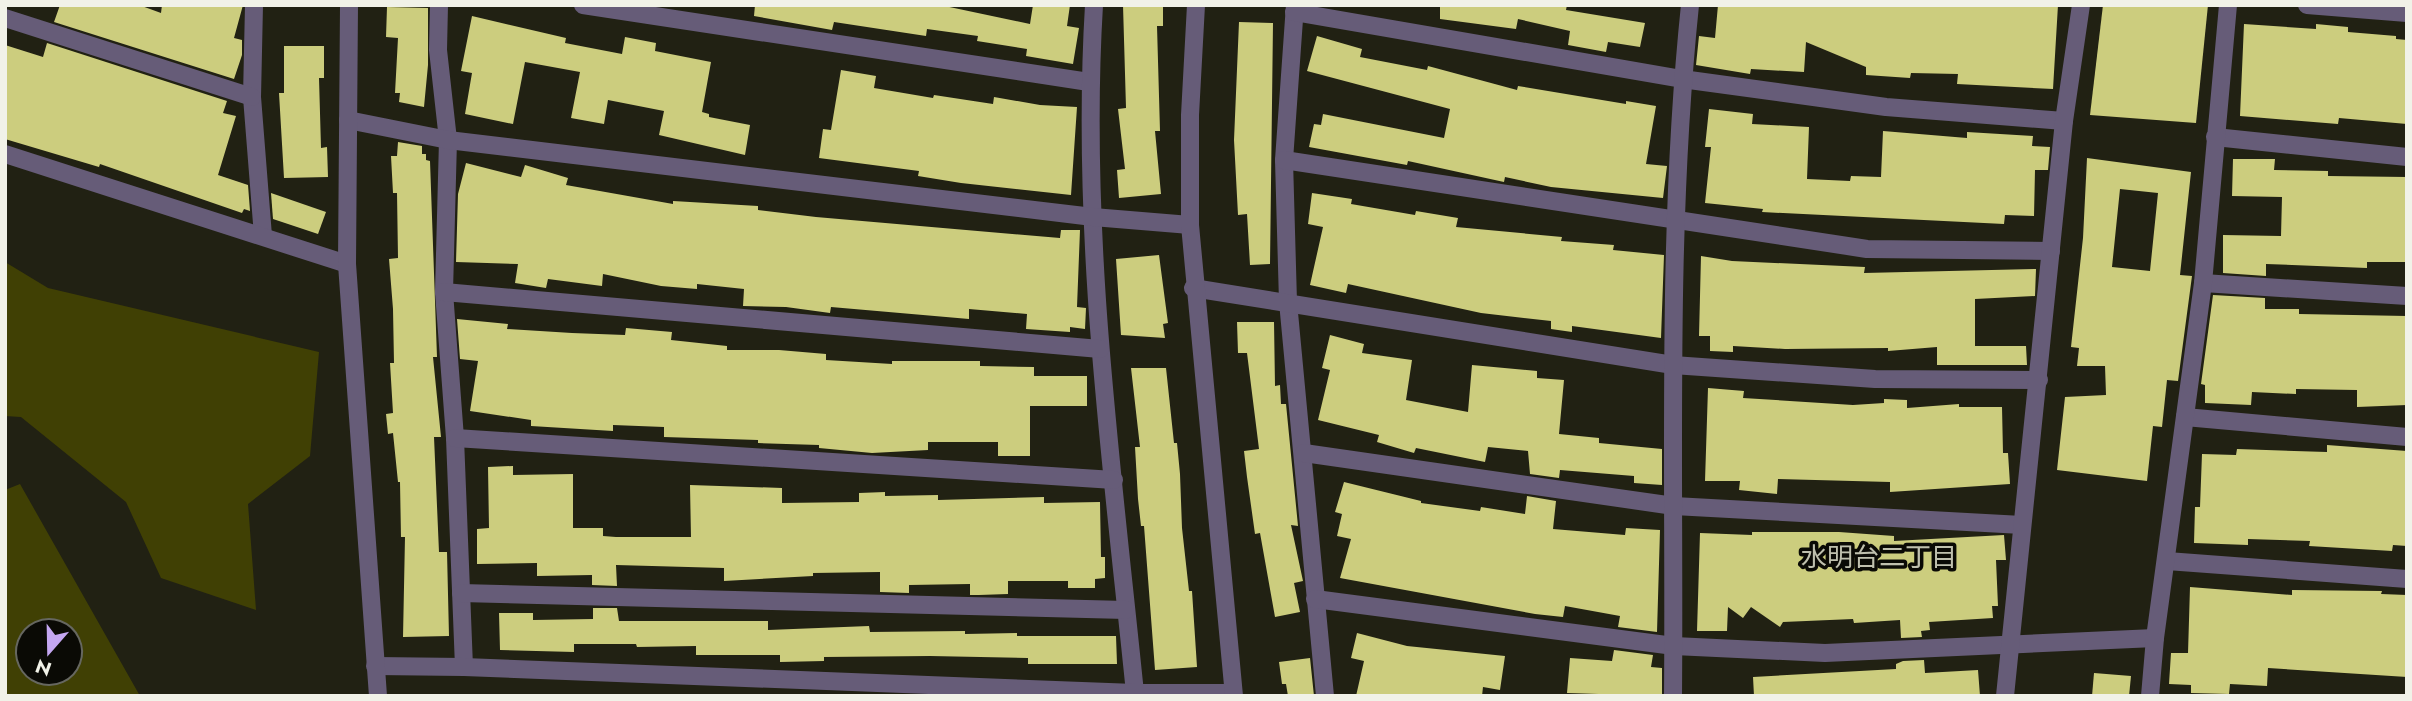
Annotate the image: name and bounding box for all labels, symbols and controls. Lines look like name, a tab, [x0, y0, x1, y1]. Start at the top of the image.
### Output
district label: 水明台二丁目	[1801, 538, 1957, 576]
north arrow	[14, 617, 84, 687]
text: N	[32, 652, 55, 683]

